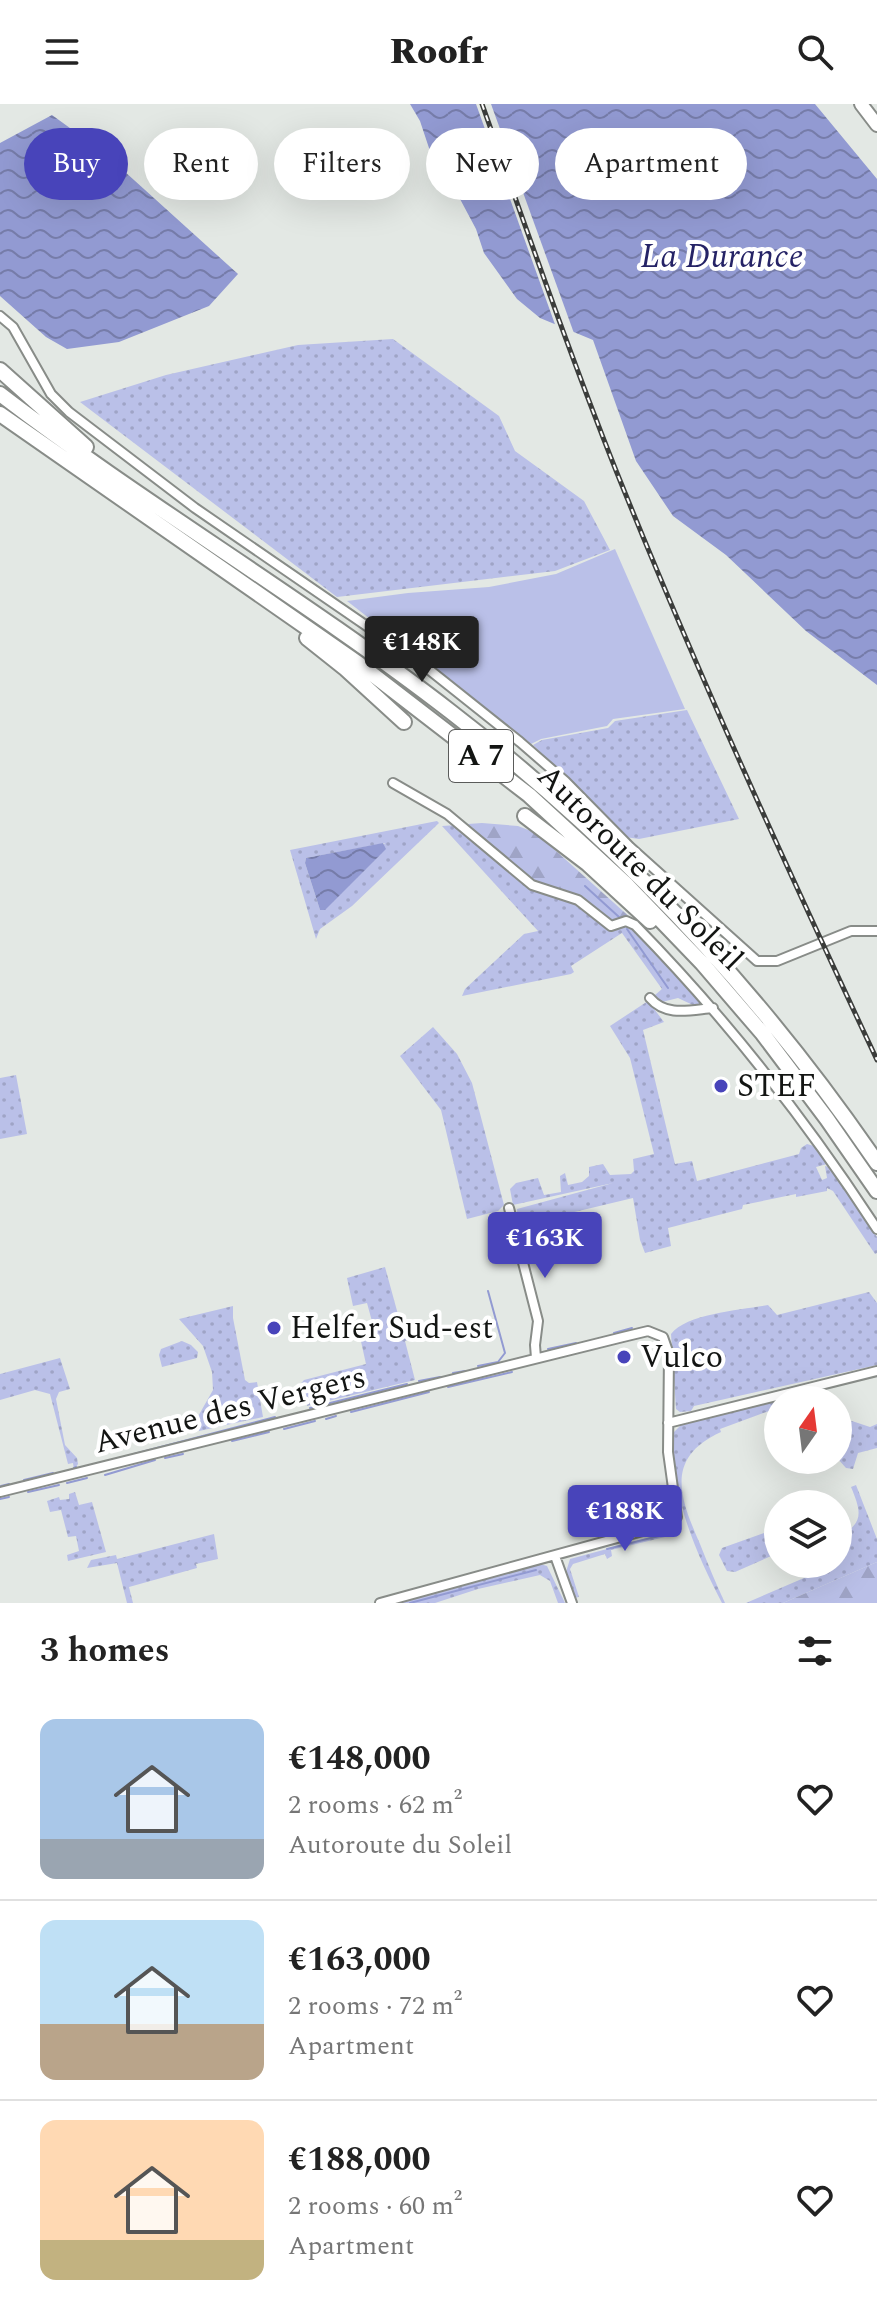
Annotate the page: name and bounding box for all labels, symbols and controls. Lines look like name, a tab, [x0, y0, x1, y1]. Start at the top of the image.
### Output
text: Roofr	[390, 25, 487, 80]
icon: menu	[40, 30, 84, 74]
icon: search	[793, 30, 837, 74]
chip: Buy	[24, 128, 128, 200]
chip: Rent	[144, 128, 258, 200]
chip: Filters	[274, 128, 410, 200]
chip: New	[426, 128, 539, 200]
chip: Apartment	[555, 128, 747, 200]
water label: La Durance	[640, 231, 804, 283]
pin: €148K	[366, 616, 478, 684]
text: €148K	[383, 622, 461, 662]
road number: A 7	[449, 730, 513, 782]
street label: Autoroute du Soleil	[525, 753, 755, 983]
place label: STEF	[737, 1062, 816, 1111]
marker: STEF	[712, 1077, 730, 1095]
pin: €163K	[489, 1212, 601, 1280]
text: €163K	[506, 1218, 584, 1258]
place label: Helfer Sud-est	[290, 1304, 493, 1353]
marker: Helfer Sud-est	[265, 1319, 283, 1337]
place label: Vulco	[640, 1333, 723, 1382]
marker: Vulco	[615, 1348, 633, 1366]
street label: Avenue des Vergers	[89, 1353, 371, 1467]
north arrow	[764, 1386, 852, 1474]
map controls	[764, 1386, 852, 1578]
pin: €188K	[569, 1485, 681, 1553]
button: layers	[764, 1490, 852, 1578]
text: €188K	[586, 1491, 664, 1531]
text: 3 homes	[40, 1625, 170, 1677]
icon: filters	[793, 1629, 837, 1673]
text: €148,000	[288, 1733, 431, 1785]
icon: home	[104, 1751, 200, 1847]
icon: heart	[793, 1777, 837, 1821]
text: 2 rooms · 62 m²	[288, 1785, 462, 1825]
text: Autoroute du Soleil	[288, 1825, 512, 1865]
text: €163,000	[288, 1934, 431, 1986]
icon: home	[104, 1952, 200, 2048]
icon: heart	[793, 1978, 837, 2022]
text: 2 rooms · 72 m²	[288, 1986, 462, 2026]
text: Apartment	[288, 2026, 414, 2066]
text: €188,000	[288, 2134, 431, 2186]
icon: home	[104, 2152, 200, 2248]
icon: heart	[793, 2178, 837, 2222]
text: 2 rooms · 60 m²	[288, 2186, 462, 2226]
text: Apartment	[288, 2226, 414, 2266]

